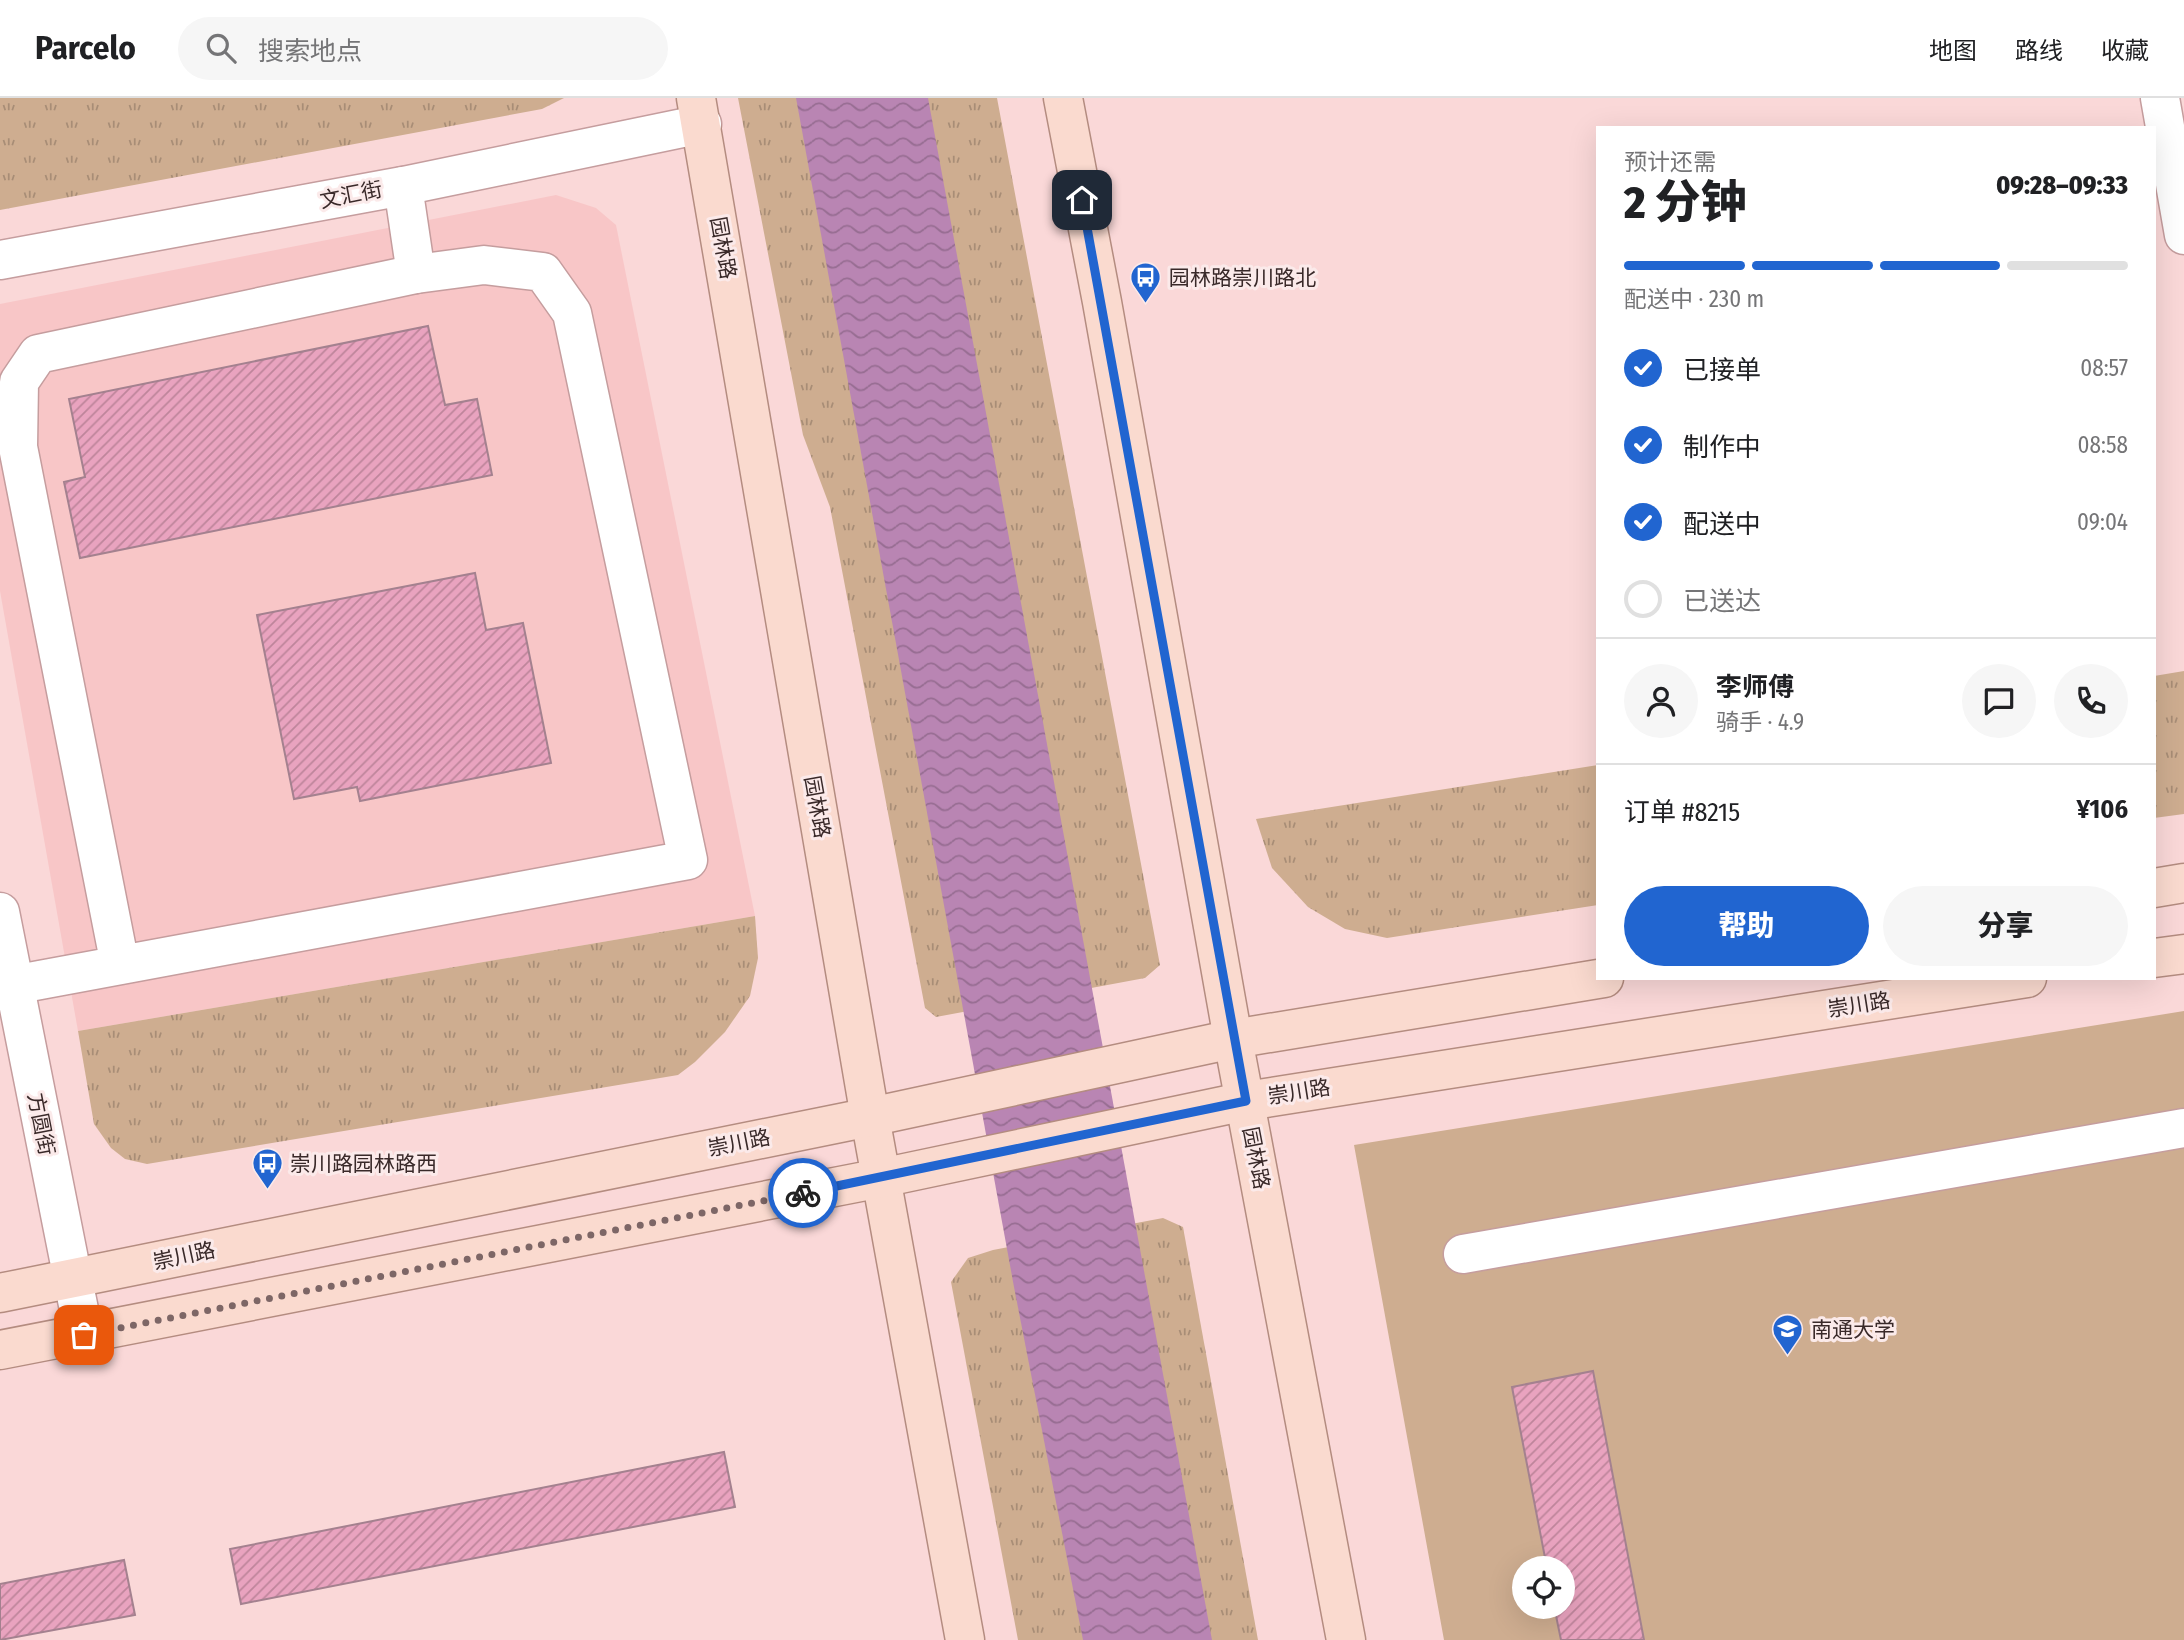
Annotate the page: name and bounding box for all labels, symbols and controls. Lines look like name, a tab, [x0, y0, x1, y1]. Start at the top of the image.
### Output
search box	[178, 17, 668, 80]
text: Parcelo	[35, 28, 136, 68]
icon: search	[202, 29, 240, 67]
text: 搜索地点	[258, 36, 362, 67]
text: 地图	[1929, 37, 1977, 65]
text: 路线	[2015, 37, 2063, 65]
text: 收藏	[2101, 37, 2149, 65]
text: 预计还需	[1624, 148, 1716, 176]
pin	[1052, 170, 1112, 230]
text: 09:28–09:33	[1996, 170, 2128, 201]
text: 2 分钟	[1624, 175, 1747, 230]
street label: 文汇街	[318, 176, 384, 214]
icon: home	[1063, 181, 1101, 219]
street label: 园林路	[705, 215, 741, 281]
bus stop icon: 园林路崇川路北	[1129, 261, 1163, 305]
place label: 园林路崇川路北	[1169, 265, 1316, 291]
text: 配送中 · 230 m	[1624, 285, 1764, 313]
icon: check	[1624, 349, 1662, 387]
text: 08:57	[2080, 354, 2128, 382]
text: 已接单	[1683, 355, 1761, 386]
icon: check	[1624, 426, 1662, 464]
text: 08:58	[2077, 431, 2128, 459]
text: 制作中	[1683, 432, 1761, 463]
icon: check	[1624, 503, 1662, 541]
text: 09:04	[2077, 508, 2128, 536]
text: 配送中	[1683, 509, 1761, 540]
text: 已送达	[1683, 586, 1761, 617]
button: person	[1624, 664, 1698, 738]
button: chat	[1962, 664, 2036, 738]
button: phone	[2054, 664, 2128, 738]
text: 李师傅	[1716, 672, 1794, 703]
text: 骑手 · 4.9	[1716, 708, 1804, 736]
street label: 园林路	[799, 774, 835, 840]
text: ¥106	[2077, 794, 2128, 825]
text: 订单 #8215	[1624, 797, 1740, 828]
button: 帮助	[1624, 886, 1869, 966]
button: 分享	[1883, 886, 2128, 966]
street label: 崇川路	[1826, 987, 1892, 1023]
street label: 崇川路	[1266, 1074, 1332, 1110]
street label: 方圆街	[22, 1091, 60, 1157]
street label: 崇川路	[706, 1124, 772, 1162]
street label: 园林路	[1237, 1125, 1275, 1191]
bus stop icon: 崇川路园林路西	[250, 1147, 284, 1191]
place label: 崇川路园林路西	[290, 1151, 437, 1177]
courier	[768, 1158, 838, 1228]
icon: bike	[784, 1174, 822, 1212]
street label: 崇川路	[150, 1237, 218, 1275]
pin	[54, 1305, 114, 1365]
school or university icon: 南通大学	[1771, 1313, 1805, 1357]
icon: bag	[65, 1316, 103, 1354]
place label: 南通大学	[1811, 1317, 1895, 1343]
map controls	[1512, 1556, 1575, 1619]
button: locate	[1512, 1556, 1575, 1619]

